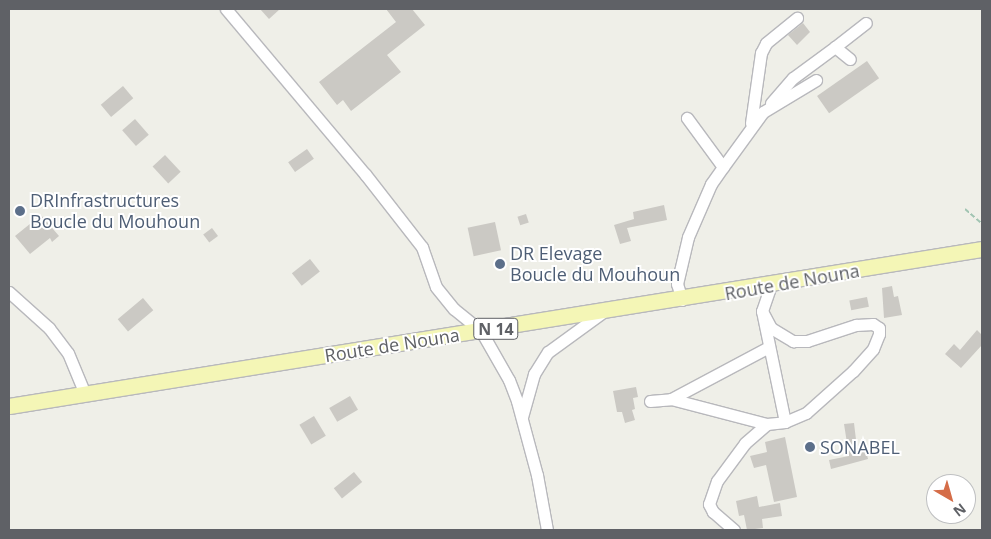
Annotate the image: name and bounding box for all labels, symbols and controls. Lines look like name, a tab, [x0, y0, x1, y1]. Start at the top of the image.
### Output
place label: DRInfrastructures Boucle du Mouhoun	[30, 190, 200, 232]
marker: DRInfrastructures Boucle du Mouhoun	[14, 205, 26, 217]
place label: DR Elevage Boucle du Mouhoun	[510, 243, 680, 286]
marker: DR Elevage Boucle du Mouhoun	[494, 258, 506, 270]
street label: Route de Nouna	[723, 260, 861, 304]
road number: N 14	[472, 316, 520, 342]
street label: Route de Nouna	[323, 324, 461, 366]
place label: SONABEL	[820, 436, 900, 458]
marker: SONABEL	[804, 441, 816, 453]
north arrow	[926, 474, 976, 524]
text: N	[950, 499, 970, 521]

